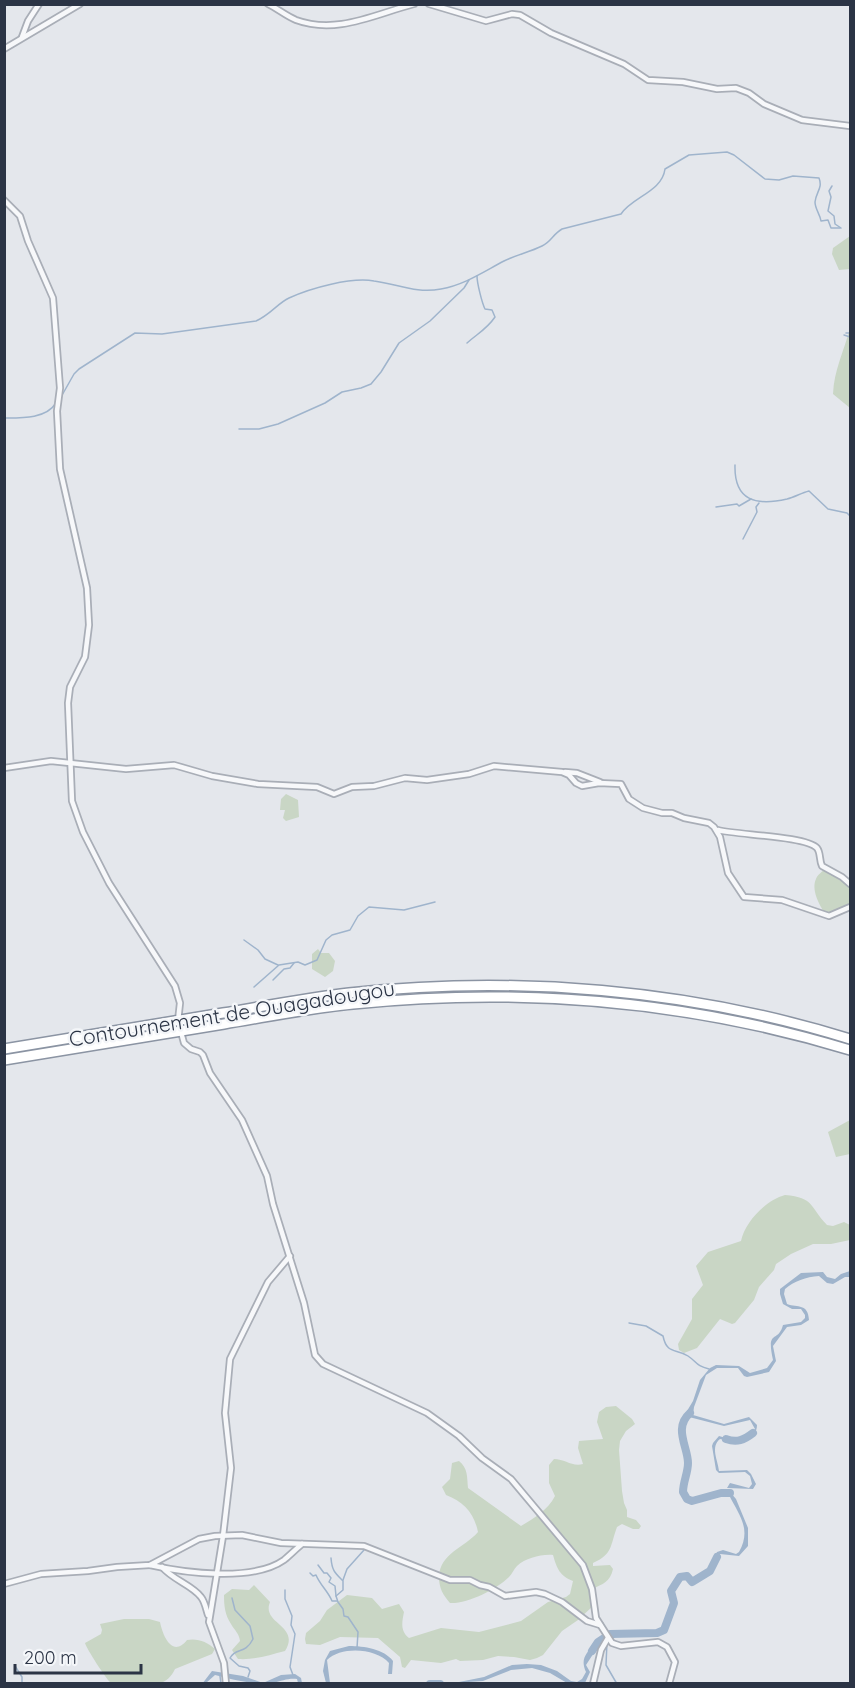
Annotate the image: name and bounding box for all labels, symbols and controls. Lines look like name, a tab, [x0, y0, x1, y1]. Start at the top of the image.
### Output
street label: Contournement de Ouagadougou	[67, 974, 397, 1052]
scale bar	[15, 1637, 141, 1675]
text: 200 m	[24, 1646, 77, 1669]

